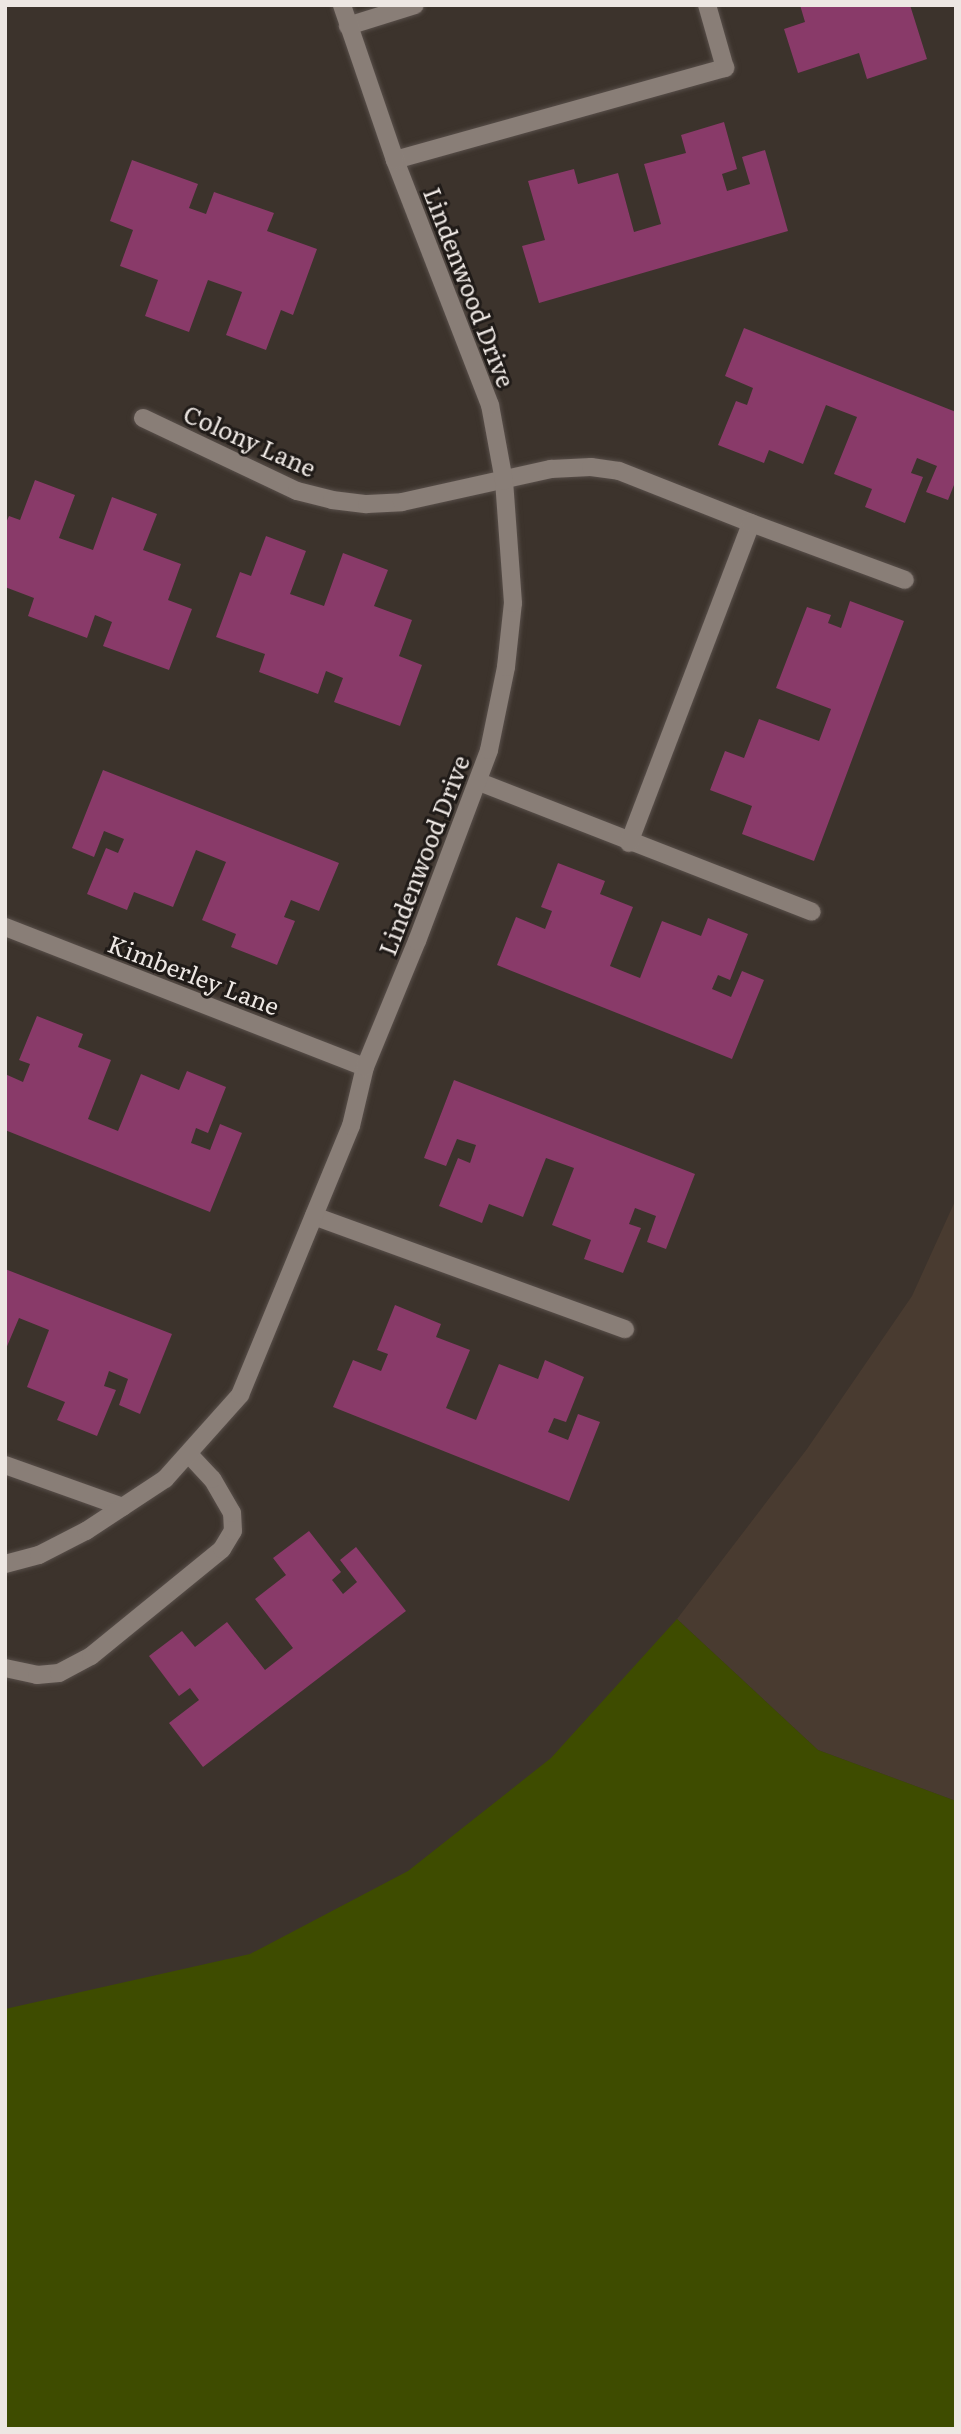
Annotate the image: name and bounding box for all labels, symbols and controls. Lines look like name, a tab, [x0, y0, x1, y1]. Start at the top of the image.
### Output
street label: Lindenwood Drive	[419, 183, 521, 391]
street label: Colony Lane	[180, 398, 320, 482]
street label: Lindenwood Drive	[372, 751, 474, 959]
street label: Kimberley Lane	[104, 928, 284, 1020]

